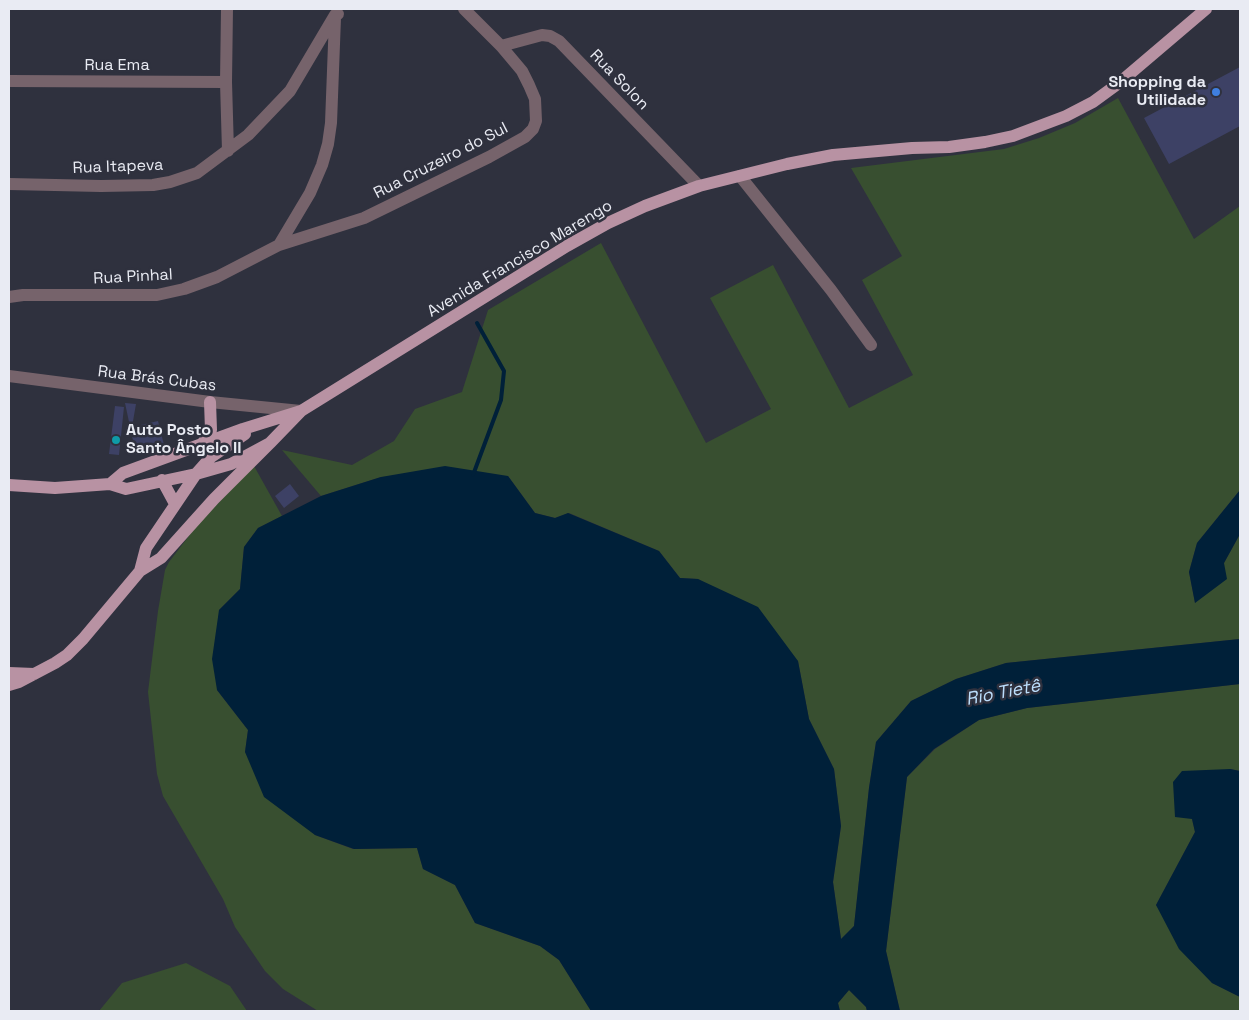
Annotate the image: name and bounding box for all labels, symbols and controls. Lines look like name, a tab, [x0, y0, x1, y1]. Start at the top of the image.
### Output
street label: Rua Solon	[586, 46, 652, 114]
street label: Rua Ema	[84, 56, 150, 76]
place label: Shopping da Utilidade	[1108, 73, 1206, 111]
marker: Shopping da Utilidade	[1210, 86, 1222, 98]
street label: Rua Cruzeiro do Sul	[371, 119, 511, 203]
street label: Rua Itapeva	[72, 156, 164, 178]
street label: Avenida Francisco Marengo	[424, 196, 616, 322]
street label: Rua Pinhal	[93, 265, 173, 289]
street label: Rua Brás Cubas	[97, 362, 217, 396]
place label: Auto Posto Santo Ângelo II	[126, 421, 241, 459]
marker: Auto Posto Santo Ângelo II	[110, 434, 122, 446]
water label: Rio Tietê	[964, 675, 1042, 711]

